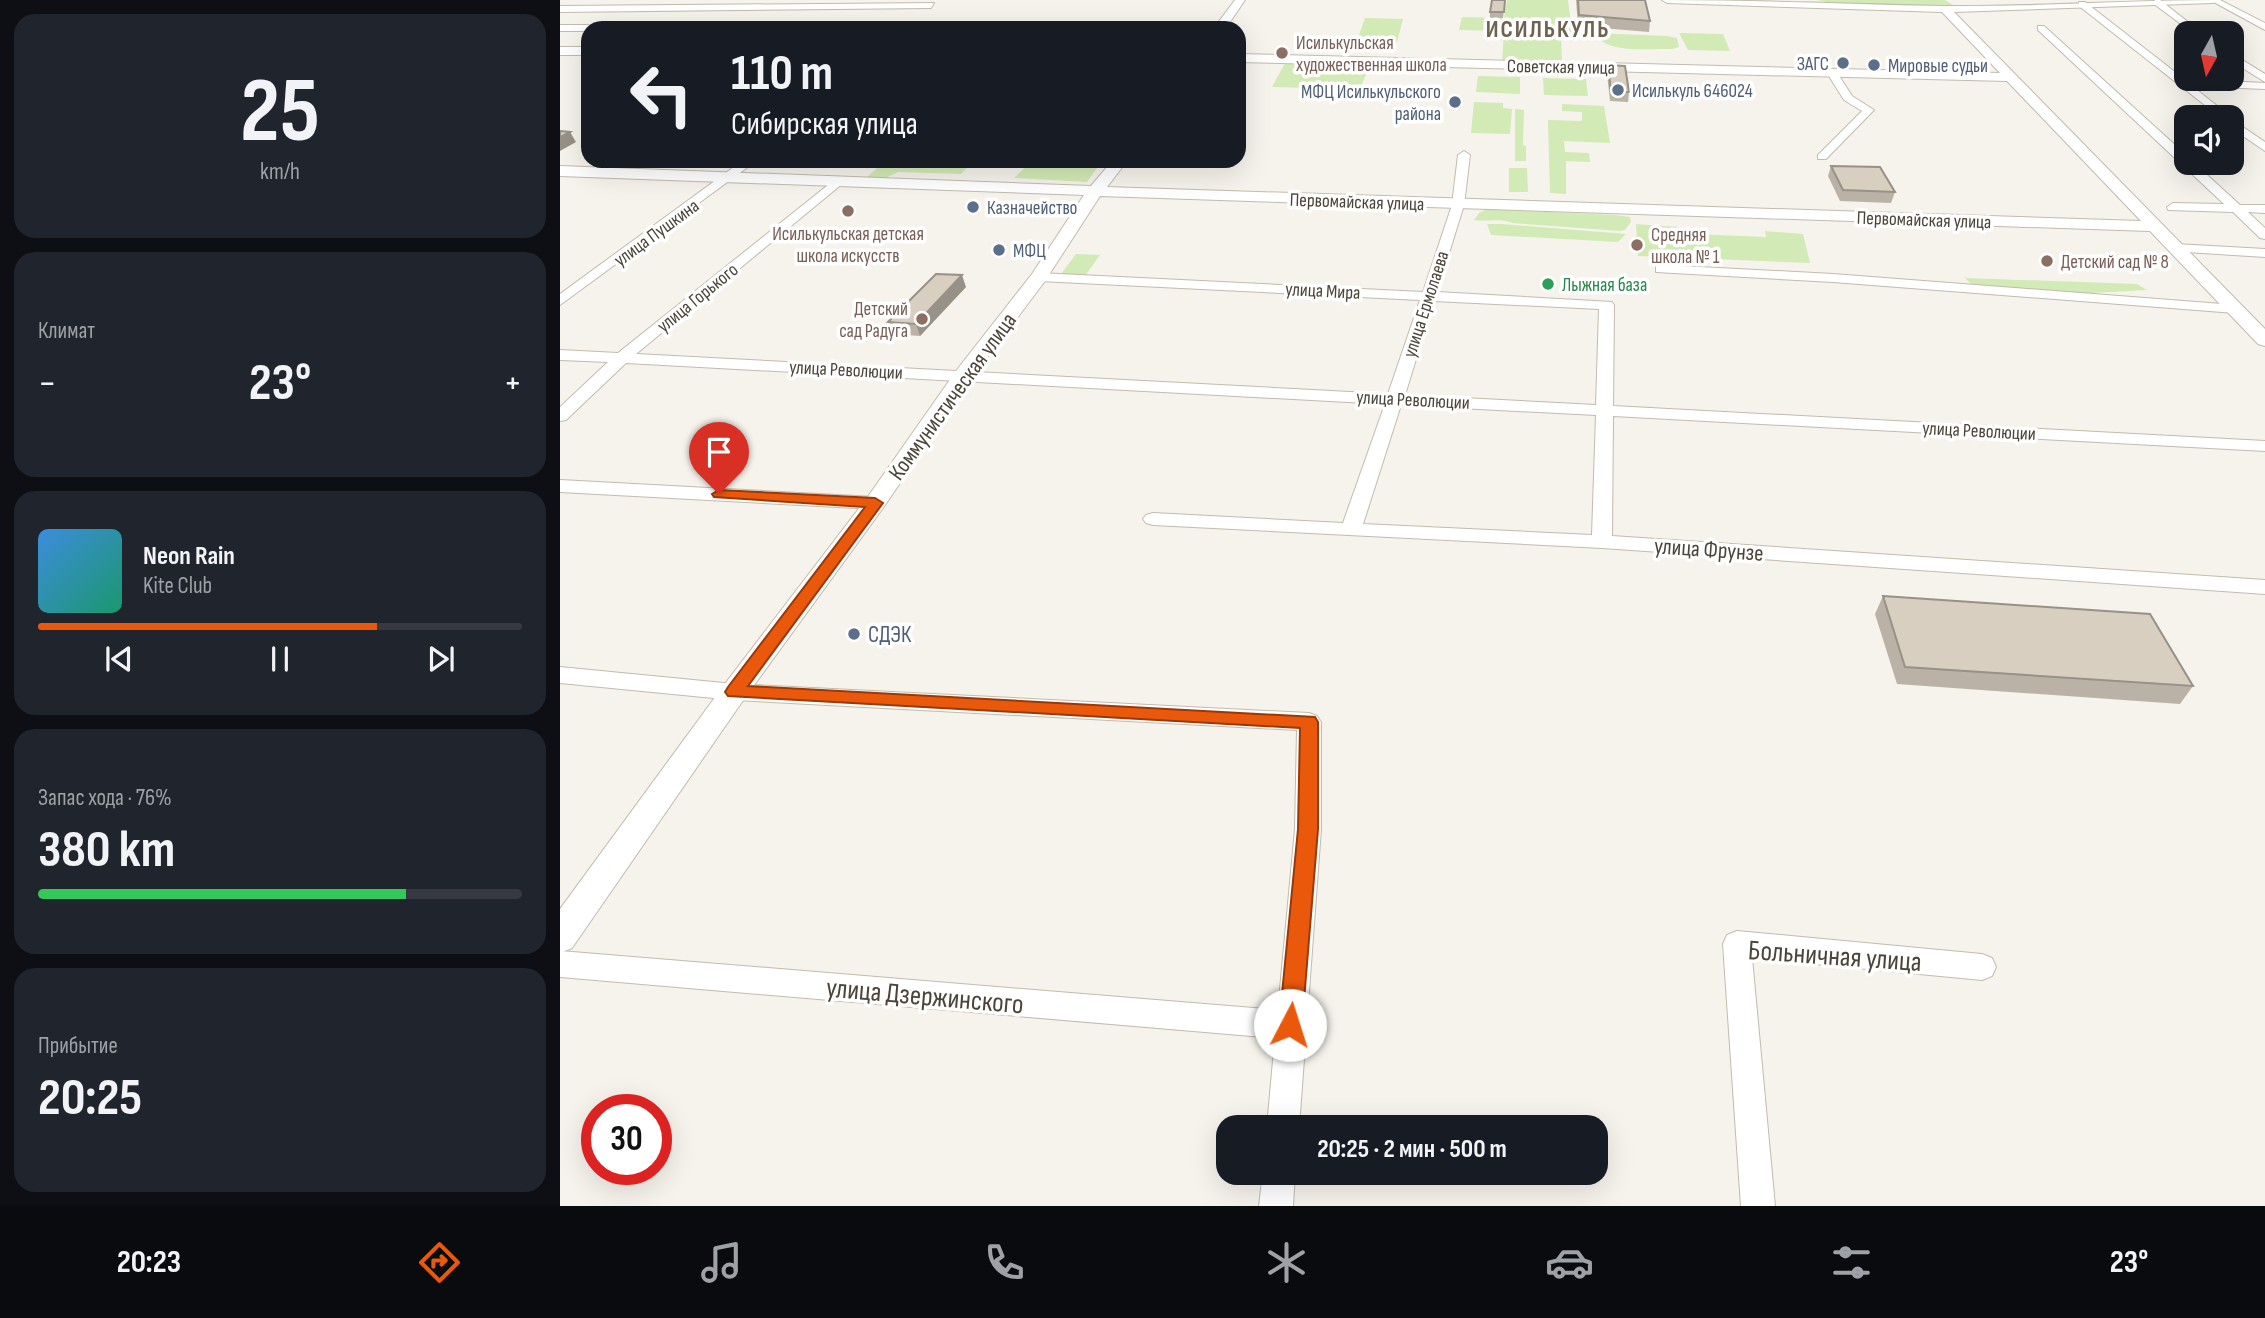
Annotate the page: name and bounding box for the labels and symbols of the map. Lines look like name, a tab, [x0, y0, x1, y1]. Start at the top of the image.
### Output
district label: ИСИЛЬКУЛЬ	[1486, 15, 1610, 44]
north arrow	[2174, 21, 2244, 91]
place label: Исилькульская художественная школа	[1296, 32, 1447, 77]
marker: Исилькульская художественная школа	[1274, 45, 1290, 61]
place label: ЗАГС	[1797, 53, 1829, 76]
street label: Советская улица	[1507, 55, 1615, 80]
marker: ЗАГС	[1835, 55, 1851, 71]
place label: Мировые судьи	[1888, 55, 1988, 78]
marker: Мировые судьи	[1866, 57, 1882, 73]
place label: Исилькуль 646024	[1632, 80, 1753, 103]
place label: МФЦ Исилькульского района	[1301, 81, 1441, 126]
marker: Исилькуль 646024	[1610, 82, 1626, 98]
marker: МФЦ Исилькульского района	[1447, 94, 1463, 110]
street label: Первомайская улица	[1289, 189, 1425, 216]
street label: улица Пушкина	[610, 195, 704, 272]
place label: Казначейство	[987, 197, 1078, 220]
marker: Казначейство	[965, 199, 981, 215]
marker: Исилькульская детская школа искусств	[840, 203, 856, 219]
street label: Первомайская улица	[1856, 207, 1992, 234]
place label: Исилькульская детская школа искусств	[772, 223, 924, 268]
place label: Средняя школа № 1	[1651, 224, 1720, 269]
marker: Средняя школа № 1	[1629, 237, 1645, 253]
place label: МФЦ	[1013, 240, 1046, 263]
marker: МФЦ	[991, 242, 1007, 258]
street label: улица Ермолаева	[1398, 248, 1454, 361]
place label: Детский сад № 8	[2061, 251, 2169, 274]
marker: Детский сад № 8	[2039, 253, 2055, 269]
street label: улица Горького	[653, 259, 743, 338]
place label: Лыжная база	[1562, 274, 1647, 297]
marker: Лыжная база	[1540, 276, 1556, 292]
street label: улица Мира	[1285, 278, 1361, 305]
place label: Детский сад Радуга	[839, 298, 908, 343]
street label: Коммунистическая улица	[883, 307, 1023, 486]
marker: Детский сад Радуга	[914, 311, 930, 327]
street label: улица Революции	[789, 356, 903, 385]
street label: улица Революции	[1356, 386, 1470, 415]
street label: улица Революции	[1922, 417, 2036, 446]
pin	[689, 422, 749, 494]
street label: улица Фрунзе	[1653, 532, 1765, 568]
place label: СДЭК	[868, 621, 912, 649]
marker: СДЭК	[846, 626, 862, 642]
street label: Больничная улица	[1747, 934, 1923, 979]
street label: улица Дзержинского	[825, 971, 1025, 1022]
position arrow	[1253, 988, 1327, 1062]
speed limit sign: 30	[581, 1094, 672, 1185]

